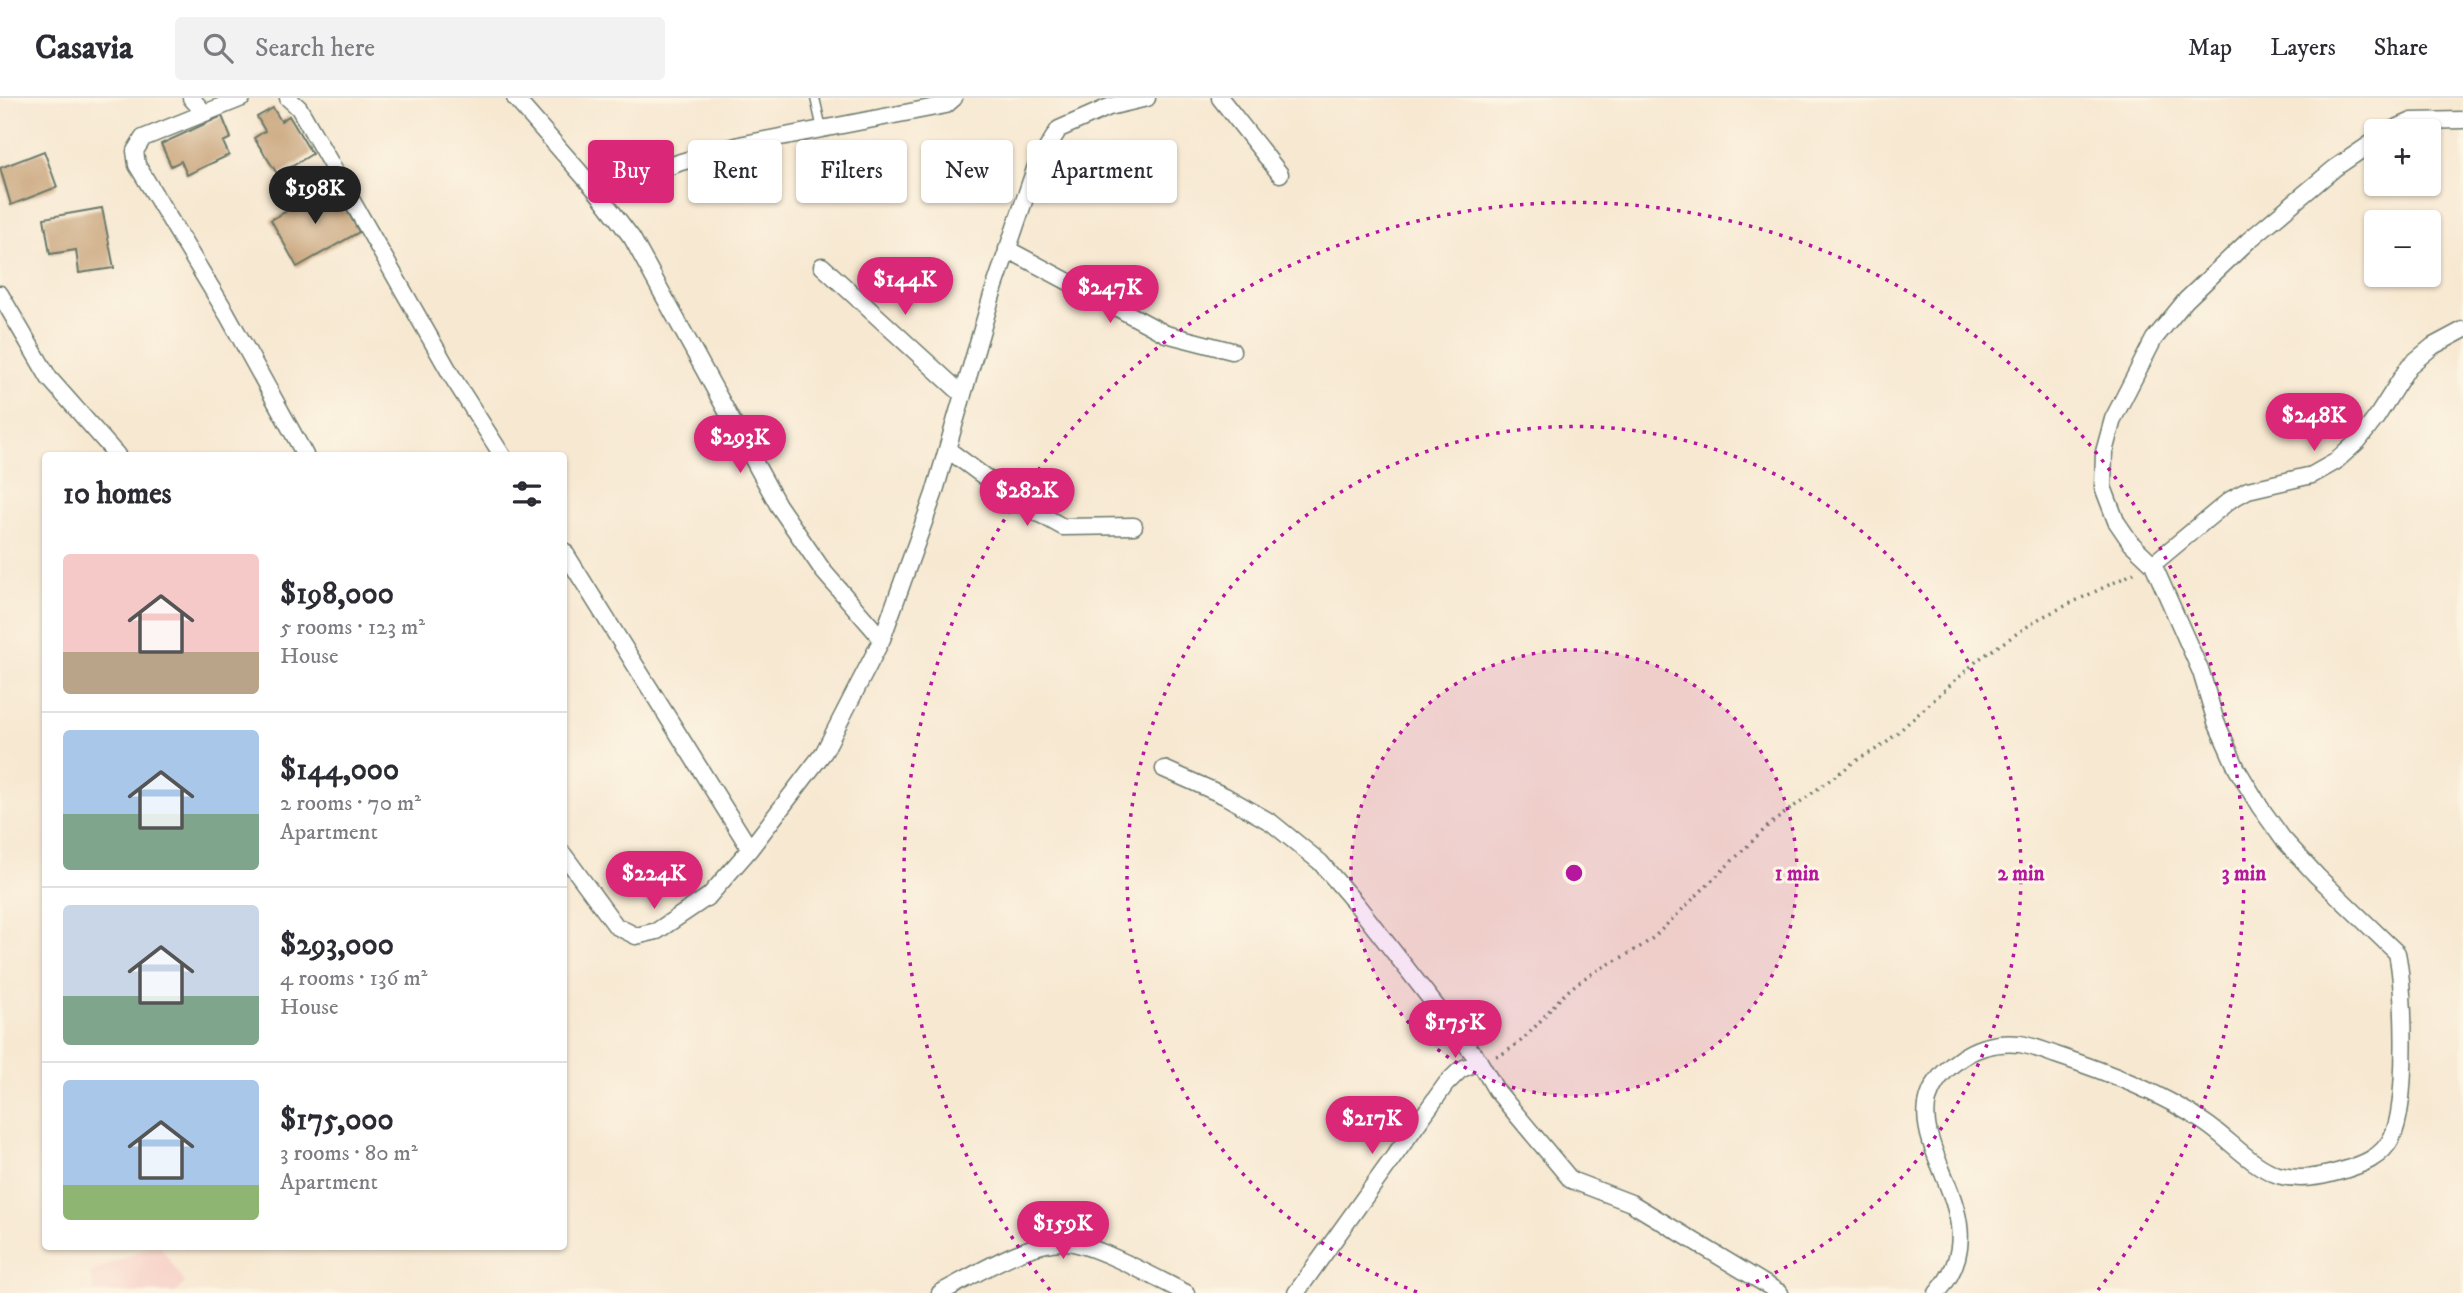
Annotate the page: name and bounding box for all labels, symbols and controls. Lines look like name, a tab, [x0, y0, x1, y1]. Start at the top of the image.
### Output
search box	[175, 17, 665, 80]
text: Casavia	[35, 28, 133, 69]
icon: search	[199, 29, 237, 67]
text: Search here	[255, 32, 375, 65]
text: Map	[2188, 33, 2232, 63]
text: Layers	[2270, 33, 2336, 63]
text: Share	[2374, 33, 2428, 63]
map controls	[2364, 119, 2441, 287]
button: +	[2364, 119, 2441, 196]
chip: Buy	[588, 140, 674, 203]
chip: Rent	[688, 140, 782, 203]
chip: Filters	[796, 140, 907, 203]
chip: New	[921, 140, 1013, 203]
chip: Apartment	[1027, 140, 1177, 203]
pin: $198K	[266, 166, 364, 226]
text: $198K	[285, 174, 345, 203]
button: −	[2364, 210, 2441, 287]
pin: $144K	[856, 258, 954, 317]
text: $144K	[873, 265, 937, 294]
pin: $247K	[1061, 266, 1159, 325]
text: $247K	[1078, 273, 1142, 302]
pin: $248K	[2265, 394, 2363, 453]
text: $248K	[2282, 401, 2346, 430]
pin: $293K	[691, 416, 789, 475]
text: $293K	[710, 423, 770, 452]
pin: $282K	[978, 468, 1076, 528]
icon: filters	[508, 475, 546, 513]
text: 10 homes	[63, 476, 172, 513]
text: $282K	[996, 476, 1058, 505]
text: $198,000	[280, 576, 394, 613]
icon: home	[119, 582, 203, 666]
text: 5 rooms · 123 m²	[280, 613, 425, 642]
text: House	[280, 642, 338, 671]
text: $144,000	[280, 752, 399, 789]
icon: home	[119, 758, 203, 842]
text: 2 rooms · 70 m²	[280, 789, 421, 818]
text: Apartment	[280, 818, 378, 847]
pin: $224K	[605, 852, 703, 911]
text: $224K	[622, 859, 686, 888]
centre of rings	[1562, 861, 1586, 885]
text: 1 min	[1775, 861, 1820, 887]
text: 2 min	[1998, 861, 2046, 887]
text: 3 min	[2222, 861, 2267, 887]
text: $293,000	[280, 927, 394, 964]
icon: home	[119, 933, 203, 1017]
text: 4 rooms · 136 m²	[280, 964, 427, 993]
text: House	[280, 993, 338, 1022]
pin: $175K	[1406, 1000, 1504, 1060]
text: $175K	[1425, 1008, 1485, 1037]
pin: $217K	[1323, 1096, 1421, 1156]
text: $175,000	[280, 1102, 394, 1139]
text: $217K	[1342, 1104, 1402, 1133]
icon: home	[119, 1108, 203, 1192]
text: 3 rooms · 80 m²	[280, 1139, 418, 1168]
text: Apartment	[280, 1168, 378, 1197]
pin: $159K	[1014, 1202, 1112, 1261]
text: $159K	[1033, 1209, 1093, 1238]

